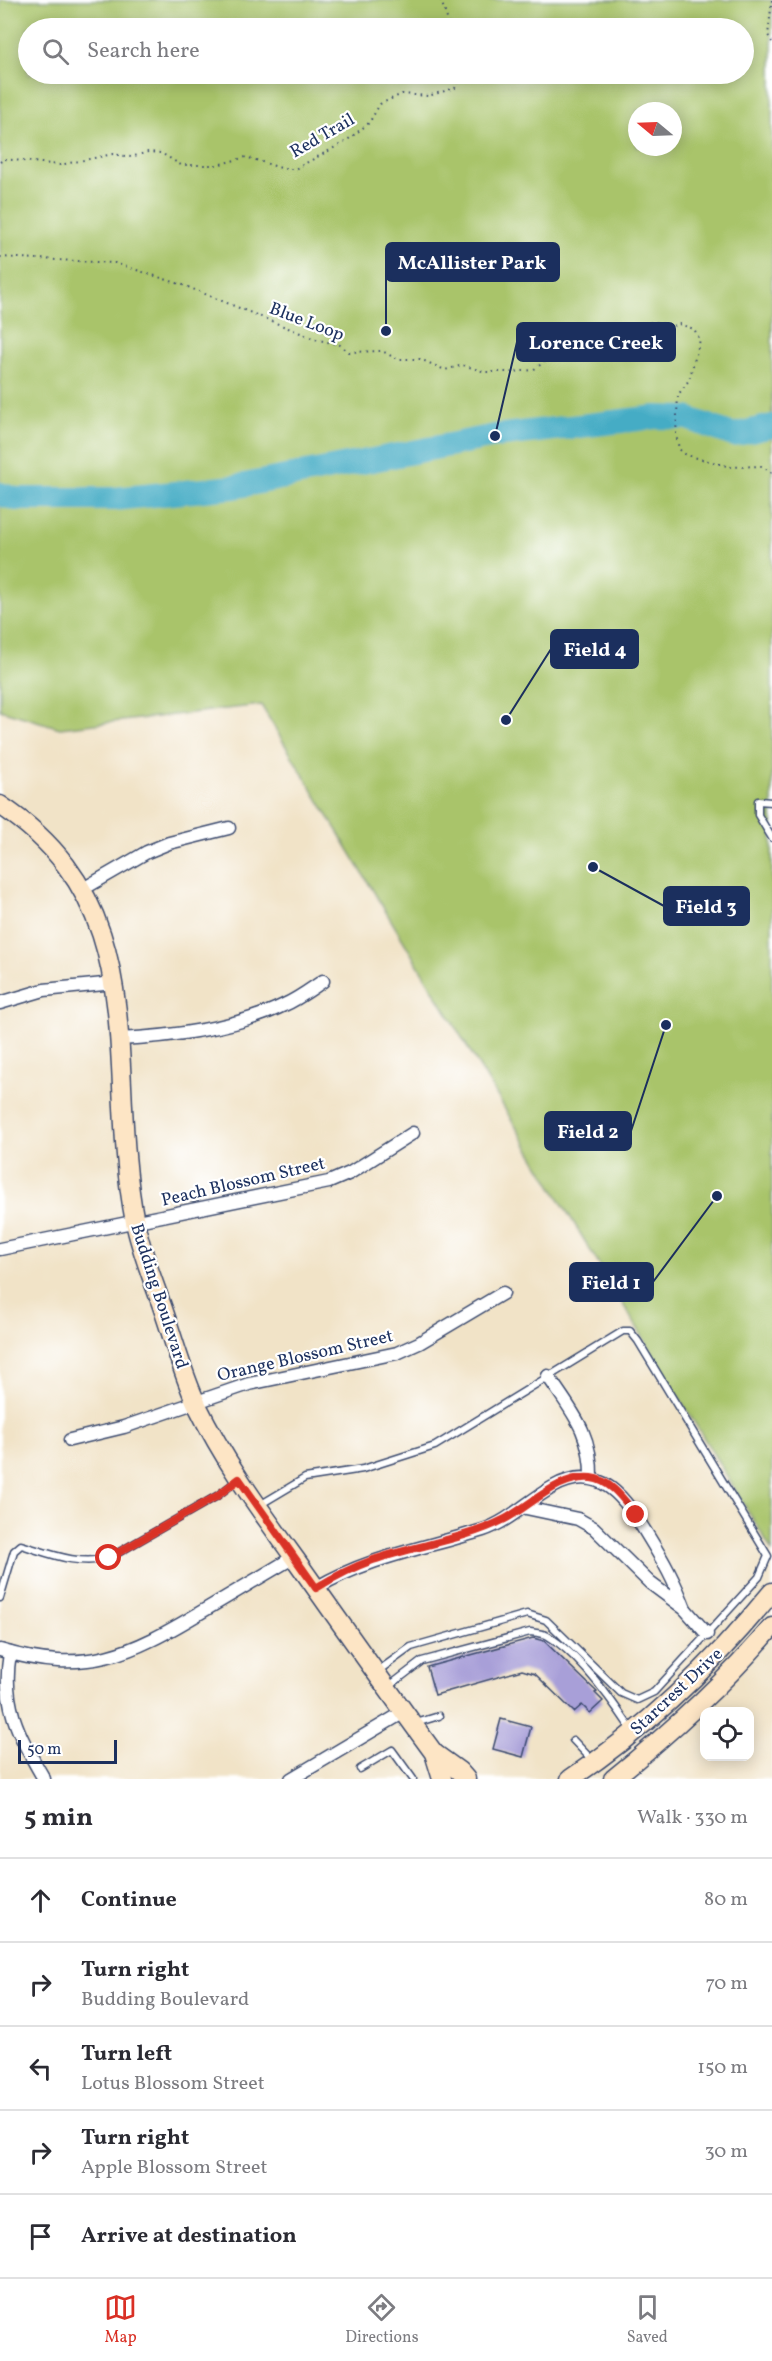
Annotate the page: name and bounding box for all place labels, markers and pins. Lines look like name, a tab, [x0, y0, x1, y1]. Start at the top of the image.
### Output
callout: McAllister Park	[386, 243, 559, 281]
callout: Lorence Creek	[517, 323, 675, 361]
callout: Field 4	[551, 630, 638, 668]
callout: Field 3	[664, 887, 749, 925]
callout: Field 2	[545, 1112, 631, 1150]
callout: Field 1	[570, 1263, 653, 1301]

